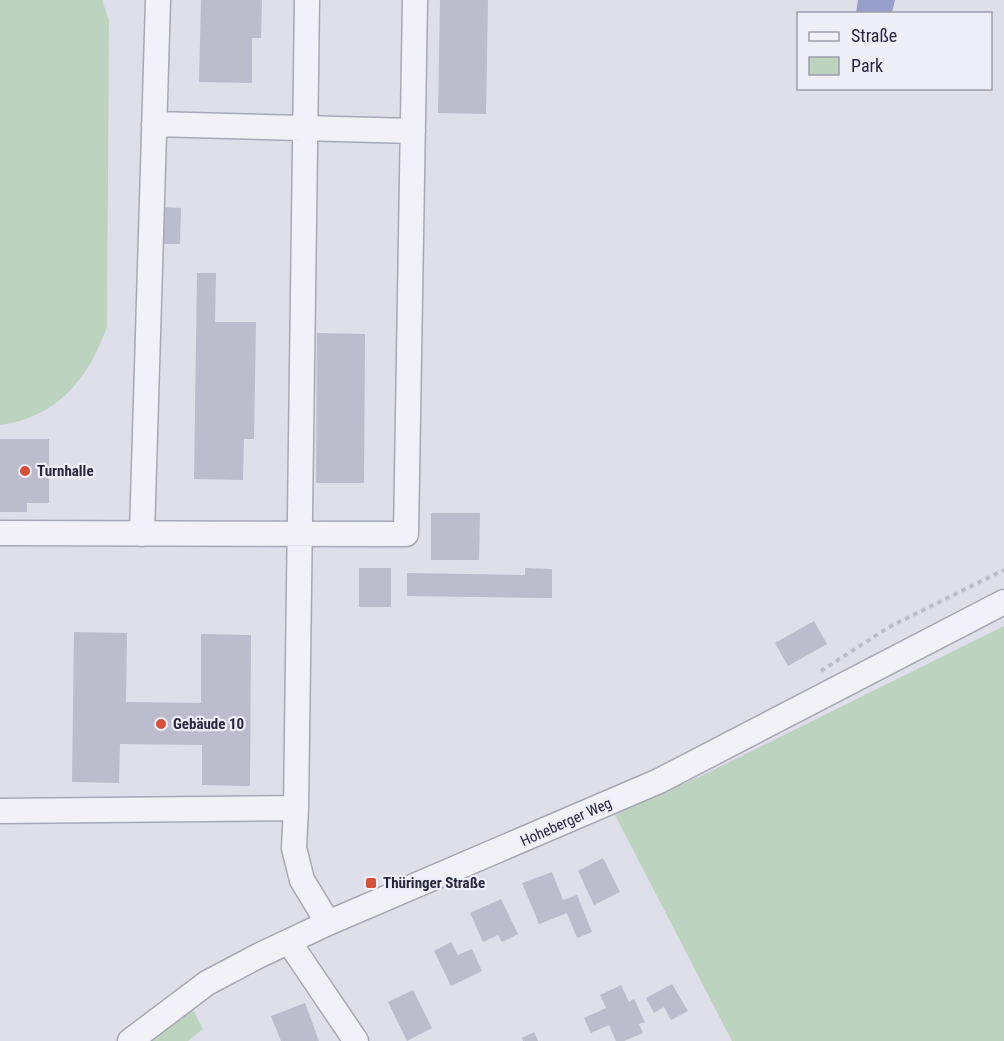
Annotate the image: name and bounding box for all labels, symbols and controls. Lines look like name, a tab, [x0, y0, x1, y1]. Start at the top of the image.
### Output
legend	[797, 12, 992, 90]
text: Straße	[851, 25, 897, 46]
text: Park	[851, 55, 883, 76]
place label: Turnhalle	[37, 462, 94, 480]
marker: Turnhalle	[18, 464, 32, 478]
place label: Gebäude 10	[173, 715, 244, 733]
marker: Gebäude 10	[154, 717, 168, 731]
street label: Hoheberger Weg	[518, 794, 614, 850]
place label: Thüringer Straße	[383, 874, 485, 892]
marker: Thüringer Straße	[364, 876, 378, 890]

